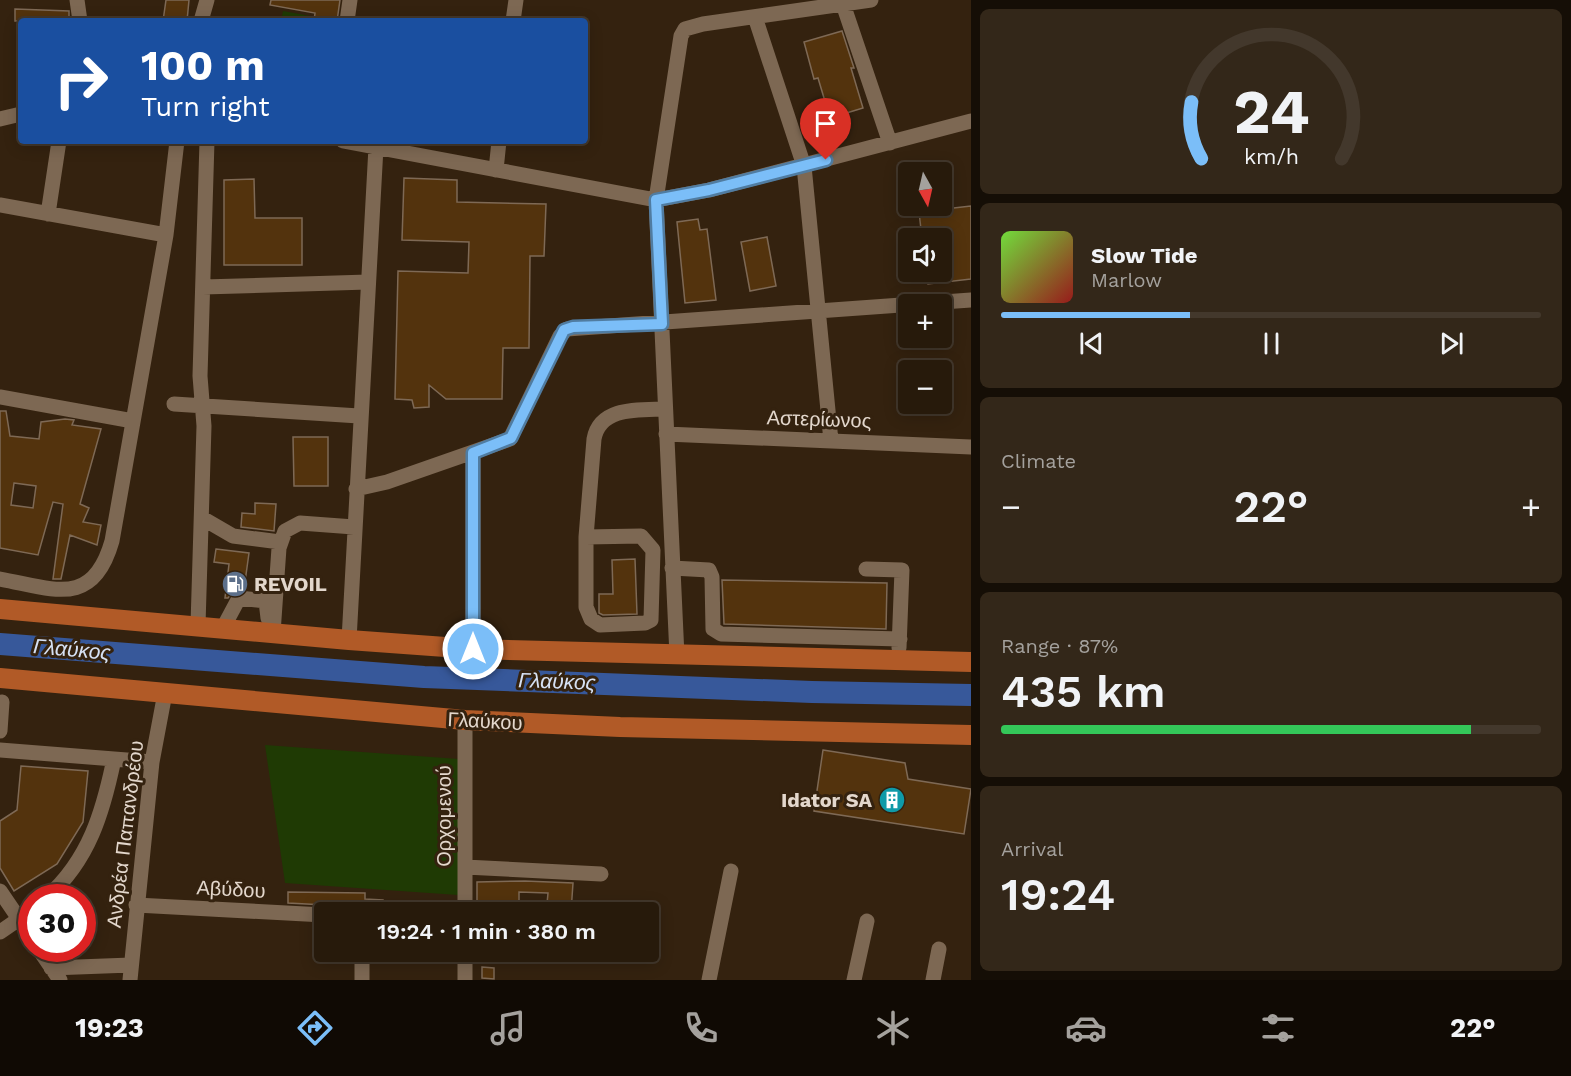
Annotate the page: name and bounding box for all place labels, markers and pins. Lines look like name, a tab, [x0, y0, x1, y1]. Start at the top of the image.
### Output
pin	[800, 98, 851, 160]
fuel station icon: REVOIL	[220, 569, 250, 599]
place label: REVOIL	[254, 572, 327, 596]
building icon: Idator SA	[877, 785, 907, 815]
place label: Idator SA	[781, 788, 872, 812]

